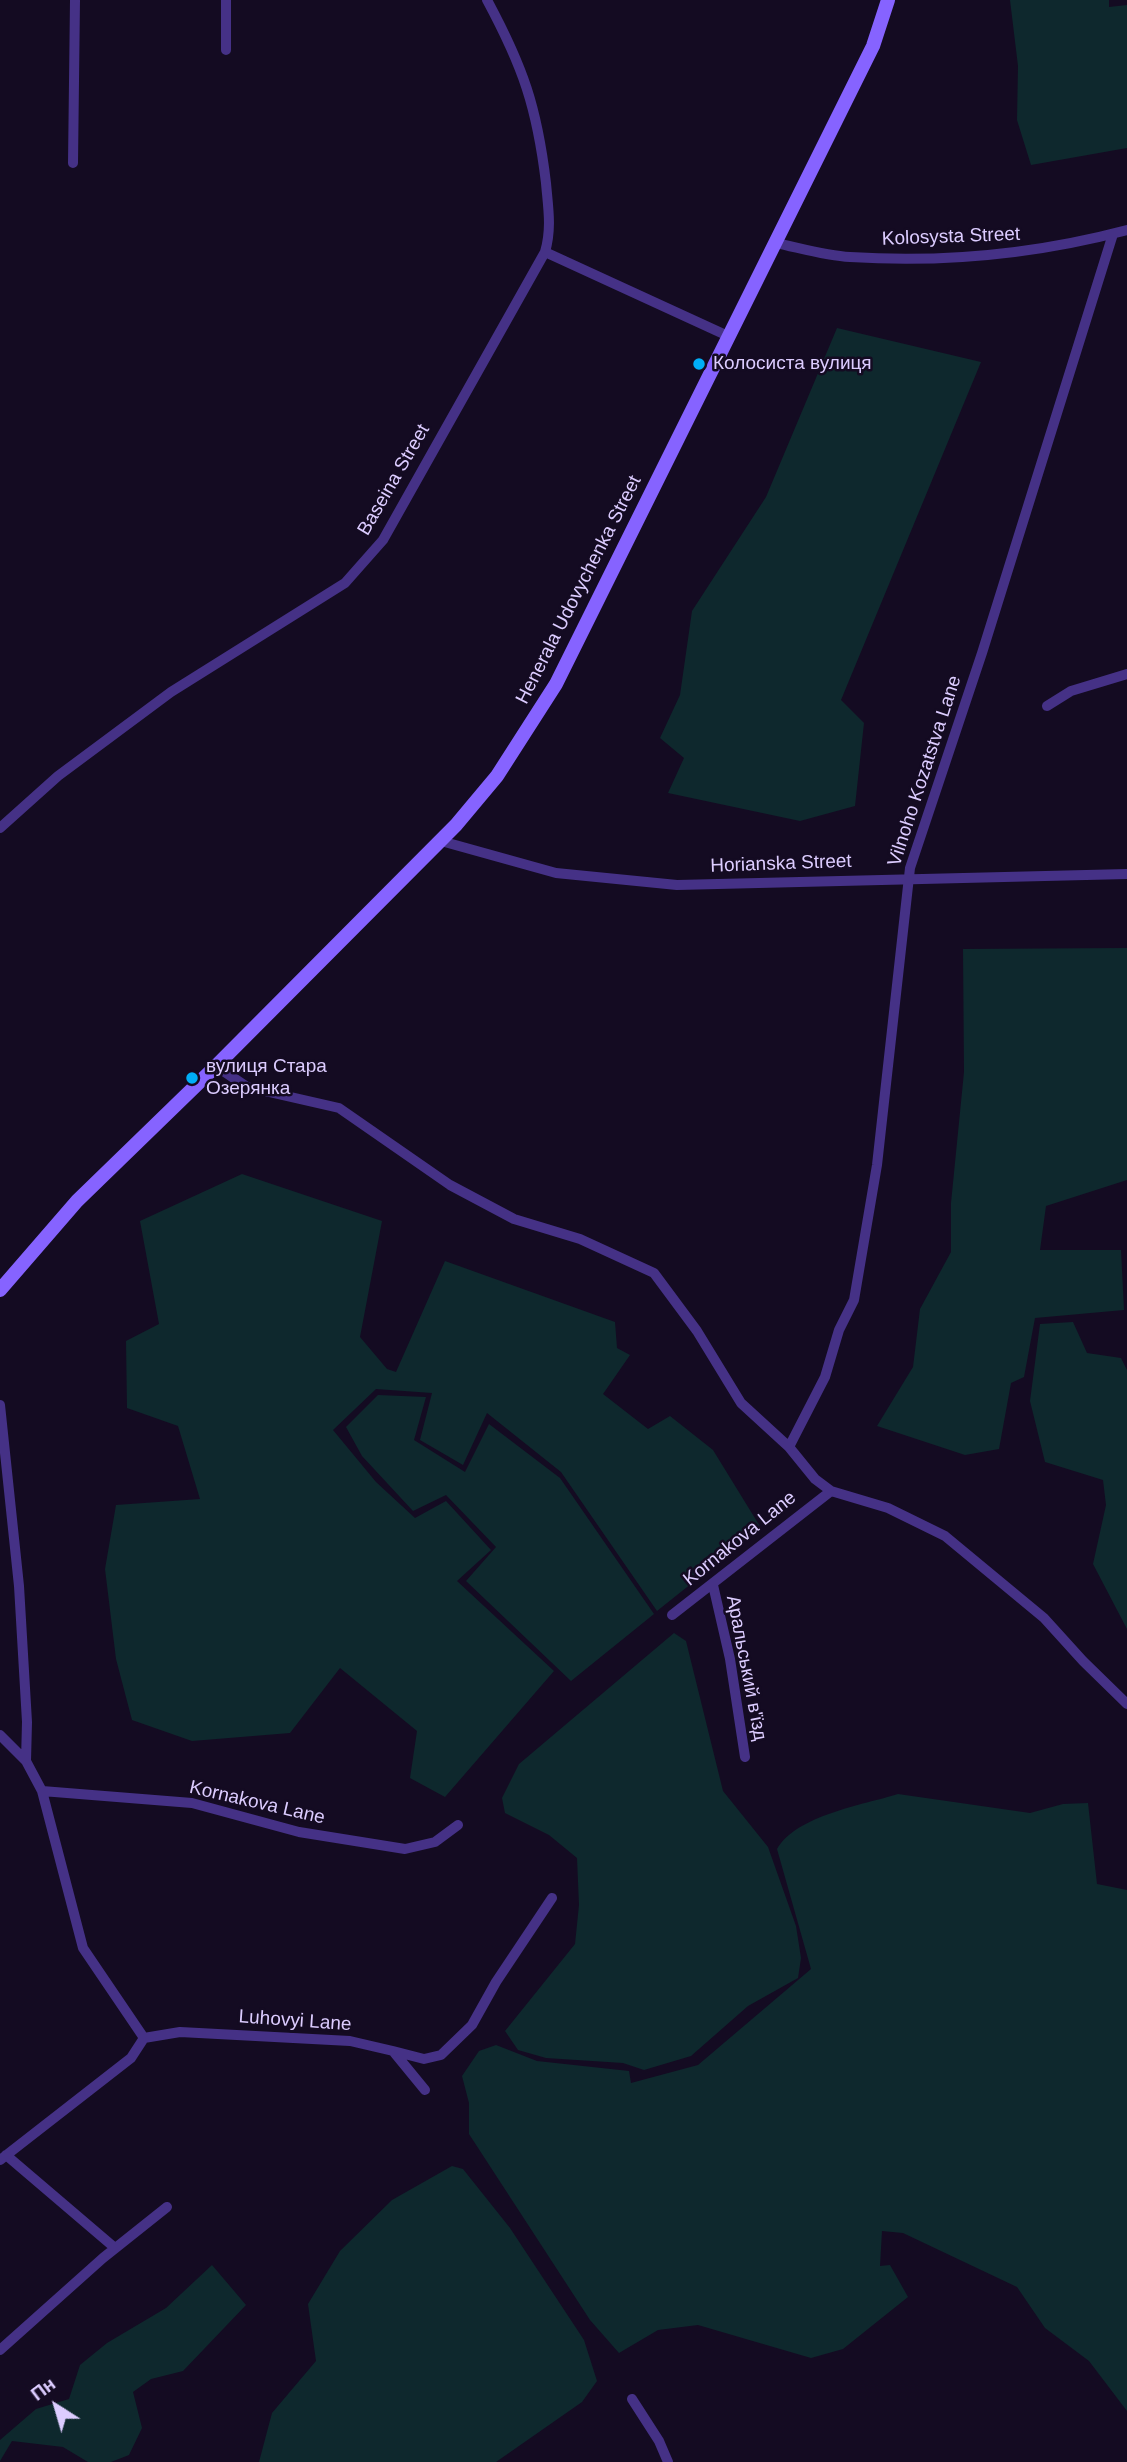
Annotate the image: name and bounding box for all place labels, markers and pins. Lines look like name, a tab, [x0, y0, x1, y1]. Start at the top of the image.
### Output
place label: Колосиста вулиця	[713, 353, 872, 375]
marker: Колосиста вулиця	[691, 356, 707, 372]
place label: вулиця Стара Озерянка	[206, 1056, 327, 1100]
marker: вулиця Стара Озерянка	[184, 1070, 200, 1086]

